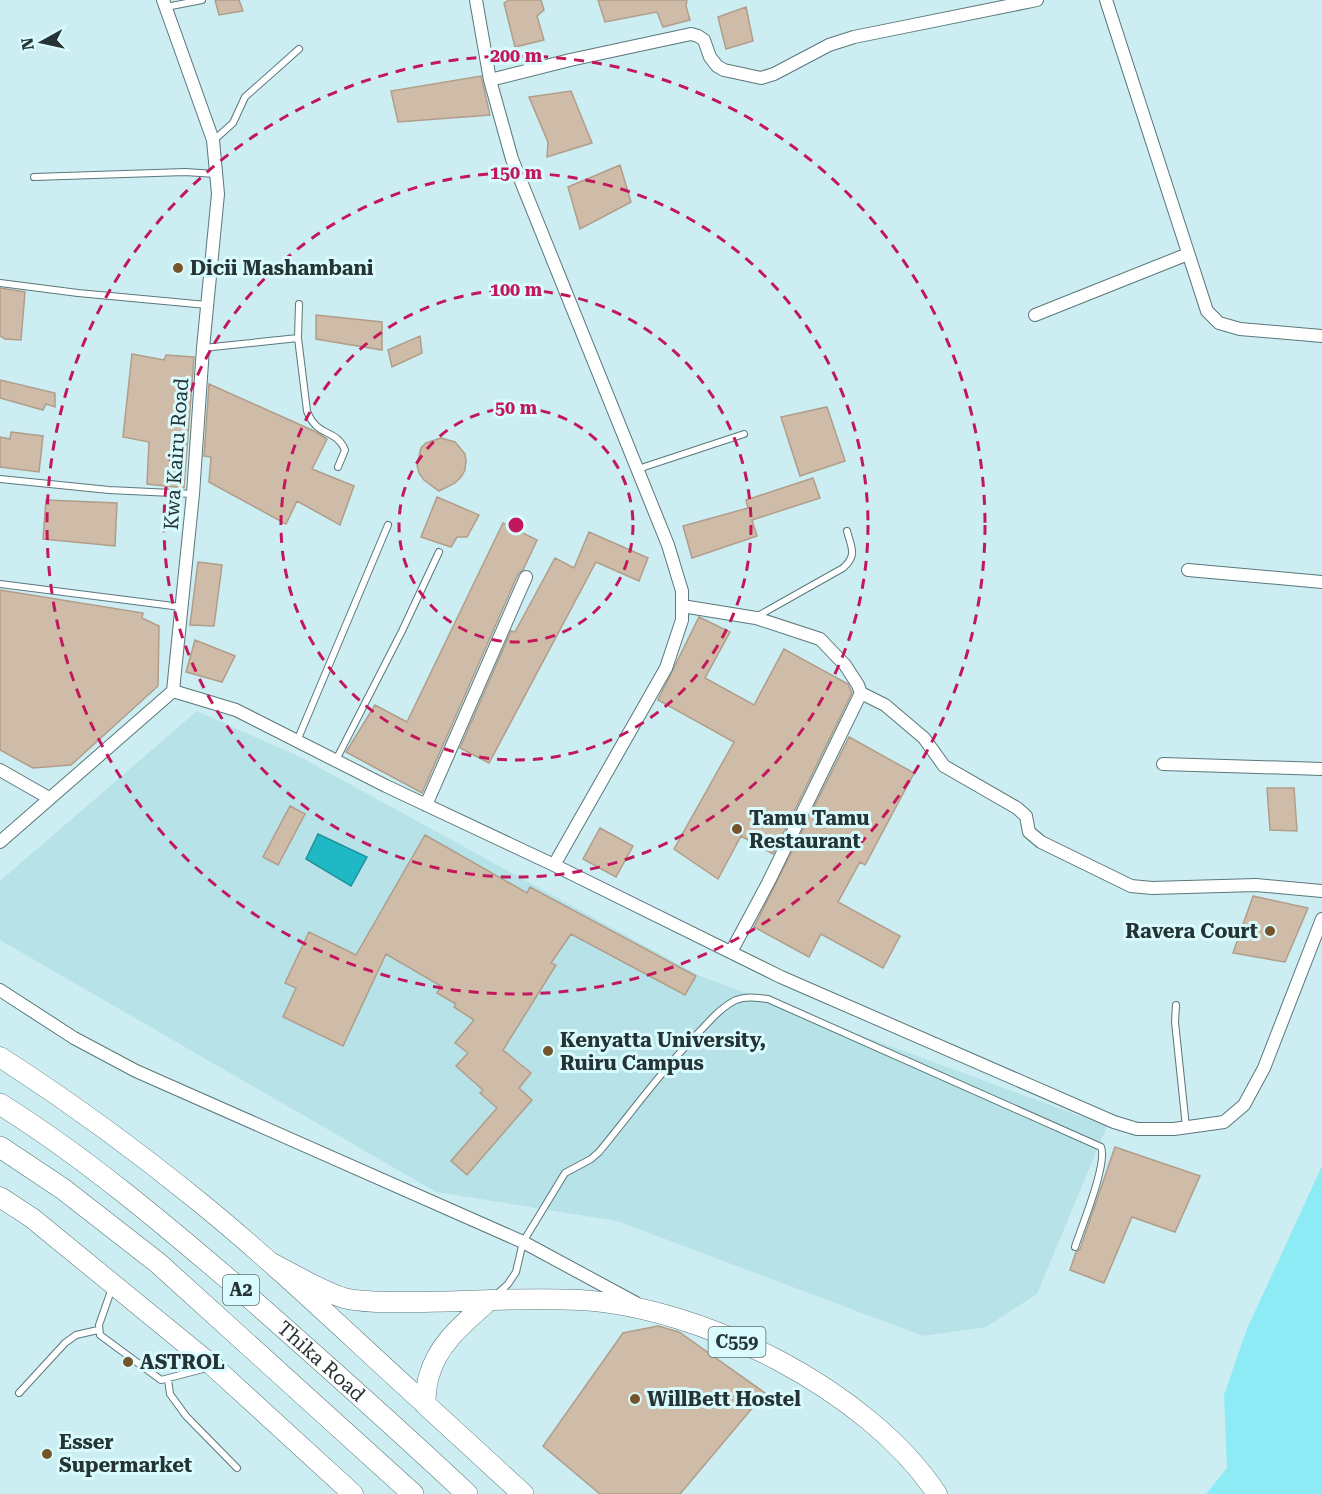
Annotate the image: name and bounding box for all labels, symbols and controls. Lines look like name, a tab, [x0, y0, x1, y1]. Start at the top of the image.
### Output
north arrow	[12, 12, 72, 72]
text: N	[17, 37, 38, 51]
text: 200 m	[490, 45, 543, 66]
text: 150 m	[490, 162, 543, 183]
place label: Dicii Mashambani	[190, 256, 374, 280]
marker: Dicii Mashambani	[171, 261, 185, 275]
text: 100 m	[490, 279, 543, 300]
street label: Kwa Kairu Road	[159, 377, 193, 531]
text: 50 m	[495, 397, 538, 418]
centre of rings	[506, 515, 526, 535]
place label: Tamu Tamu Restaurant	[749, 806, 869, 853]
marker: Tamu Tamu Restaurant	[730, 822, 744, 836]
place label: Ravera Court	[1125, 919, 1258, 943]
marker: Ravera Court	[1263, 924, 1277, 938]
place label: Kenyatta University, Ruiru Campus	[560, 1028, 766, 1075]
marker: Kenyatta University, Ruiru Campus	[541, 1044, 555, 1058]
road number: A2	[223, 1275, 259, 1305]
street label: Thika Road	[272, 1316, 370, 1407]
road number: C559	[708, 1327, 766, 1357]
place label: ASTROL	[140, 1350, 225, 1374]
marker: ASTROL	[121, 1355, 135, 1369]
place label: WillBett Hostel	[647, 1387, 801, 1411]
marker: WillBett Hostel	[628, 1392, 642, 1406]
place label: Esser Supermarket	[59, 1430, 192, 1477]
marker: Esser Supermarket	[40, 1447, 54, 1461]

